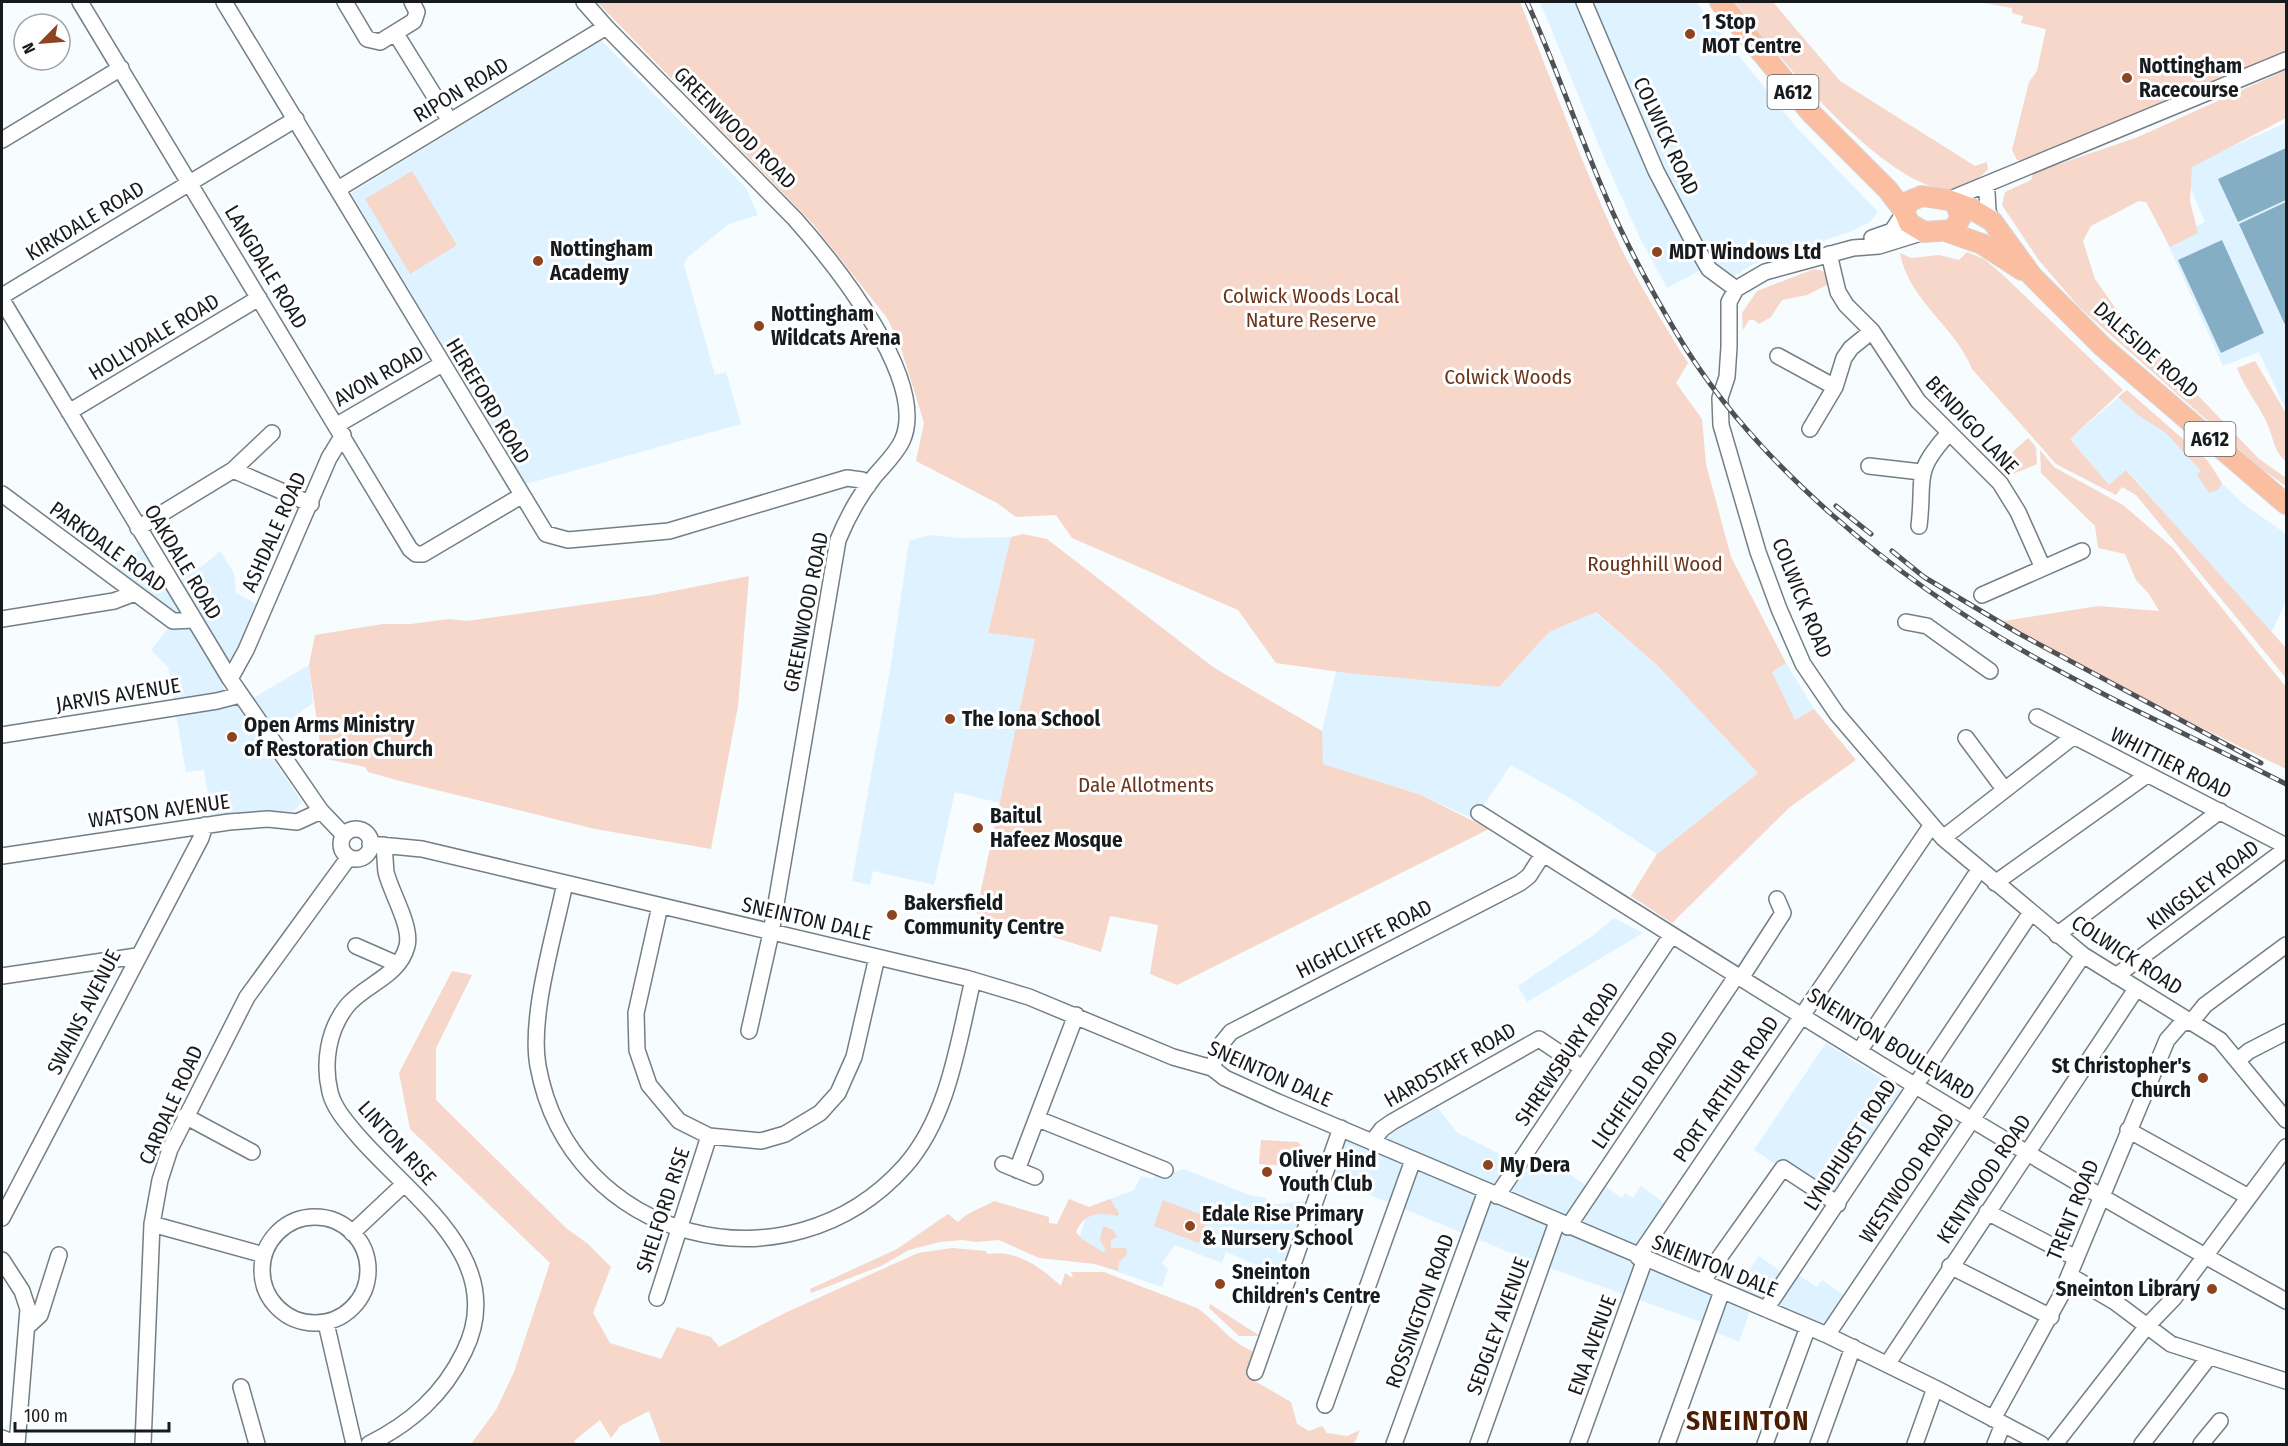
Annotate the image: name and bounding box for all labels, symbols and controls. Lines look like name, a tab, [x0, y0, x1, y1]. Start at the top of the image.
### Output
place label: 1 Stop MOT Centre	[1702, 9, 1802, 59]
north arrow	[12, 12, 72, 72]
marker: 1 Stop MOT Centre	[1683, 27, 1697, 41]
text: N	[18, 40, 39, 56]
street label: RIPON ROAD	[409, 51, 513, 129]
place label: Nottingham Racecourse	[2139, 53, 2242, 103]
street label: GREENWOOD ROAD	[668, 61, 802, 195]
marker: Nottingham Racecourse	[2120, 71, 2134, 85]
street label: COLWICK ROAD	[1627, 73, 1705, 199]
road number: A612	[1768, 75, 1818, 109]
street label: KIRKDALE ROAD	[21, 175, 149, 267]
street label: LANGDALE ROAD	[219, 200, 313, 334]
place label: Nottingham Academy	[549, 236, 653, 286]
place label: MDT Windows Ltd	[1669, 239, 1821, 265]
marker: MDT Windows Ltd	[1650, 245, 1664, 259]
marker: Nottingham Academy	[531, 254, 545, 268]
park label: Colwick Woods Local Nature Reserve	[1223, 283, 1400, 333]
street label: HOLLYDALE ROAD	[84, 288, 224, 386]
street label: DALESIDE ROAD	[2088, 296, 2204, 404]
place label: Nottingham Wildcats Arena	[771, 301, 901, 351]
marker: Nottingham Wildcats Arena	[752, 319, 766, 333]
street label: HEREFORD ROAD	[440, 333, 536, 469]
street label: AVON ROAD	[329, 340, 429, 412]
park label: Colwick Woods	[1444, 364, 1572, 390]
street label: BENDIGO LANE	[1920, 370, 2024, 480]
road number: A612	[2184, 422, 2236, 456]
street label: ASHDALE ROAD	[236, 468, 312, 596]
street label: PARKDALE ROAD	[45, 496, 171, 598]
street label: OAKDALE ROAD	[138, 500, 228, 624]
street label: GREENWOOD ROAD	[778, 530, 834, 694]
street label: COLWICK ROAD	[1766, 534, 1838, 662]
park label: Roughhill Wood	[1587, 551, 1723, 577]
street label: JARVIS AVENUE	[54, 672, 182, 718]
place label: The Iona School	[962, 706, 1100, 732]
place label: Open Arms Ministry of Restoration Church	[244, 712, 433, 762]
marker: The Iona School	[943, 712, 957, 726]
street label: WHITTIER ROAD	[2106, 721, 2236, 805]
marker: Open Arms Ministry of Restoration Church	[225, 730, 239, 744]
park label: Dale Allotments	[1078, 772, 1214, 798]
street label: WATSON AVENUE	[87, 788, 232, 834]
place label: Baitul Hafeez Mosque	[990, 803, 1123, 853]
marker: Baitul Hafeez Mosque	[971, 821, 985, 835]
street label: KINGSLEY ROAD	[2142, 834, 2264, 936]
place label: Bakersfield Community Centre	[904, 890, 1065, 940]
street label: SNEINTON DALE	[739, 891, 875, 947]
street label: HIGHCLIFFE ROAD	[1292, 894, 1436, 984]
marker: Bakersfield Community Centre	[885, 908, 899, 922]
street label: COLWICK ROAD	[2067, 909, 2187, 1001]
street label: SWAINS AVENUE	[41, 945, 127, 1079]
street label: SHREWSBURY ROAD	[1509, 977, 1625, 1131]
street label: SNEINTON BOULEVARD	[1803, 982, 1979, 1106]
street label: PORT ARTHUR ROAD	[1668, 1011, 1784, 1167]
street label: HARDSTAFF ROAD	[1379, 1017, 1521, 1113]
street label: LICHFIELD ROAD	[1586, 1026, 1684, 1154]
street label: SNEINTON DALE	[1204, 1035, 1336, 1113]
street label: CARDALE ROAD	[133, 1041, 209, 1169]
place label: St Christopher's Church	[2051, 1053, 2191, 1103]
marker: St Christopher's Church	[2196, 1071, 2210, 1085]
street label: LYNDHURST ROAD	[1798, 1074, 1902, 1216]
street label: LINTON RISE	[352, 1095, 442, 1191]
street label: WESTWOOD ROAD	[1854, 1108, 1960, 1248]
street label: KENTWOOD ROAD	[1931, 1109, 2037, 1249]
street label: SHELFORD RISE	[631, 1144, 696, 1276]
place label: Oliver Hind Youth Club	[1278, 1147, 1376, 1197]
place label: My Dera	[1500, 1152, 1570, 1178]
street label: TRENT ROAD	[2041, 1156, 2105, 1264]
marker: My Dera	[1481, 1158, 1495, 1172]
marker: Oliver Hind Youth Club	[1260, 1165, 1274, 1179]
place label: Edale Rise Primary & Nursery School	[1202, 1201, 1365, 1251]
marker: Edale Rise Primary & Nursery School	[1183, 1219, 1197, 1233]
street label: SNEINTON DALE	[1648, 1229, 1782, 1303]
street label: ROSSINGTON ROAD	[1380, 1230, 1460, 1392]
street label: SEDGLEY AVENUE	[1461, 1253, 1535, 1399]
place label: Sneinton Children's Centre	[1232, 1259, 1381, 1309]
place label: Sneinton Library	[2056, 1276, 2201, 1302]
marker: Sneinton Children's Centre	[1213, 1277, 1227, 1291]
marker: Sneinton Library	[2205, 1282, 2219, 1296]
street label: ENA AVENUE	[1562, 1291, 1622, 1399]
scale bar	[15, 1395, 170, 1433]
text: 100 m	[24, 1405, 68, 1427]
district label: SNEINTON	[1686, 1405, 1810, 1437]

